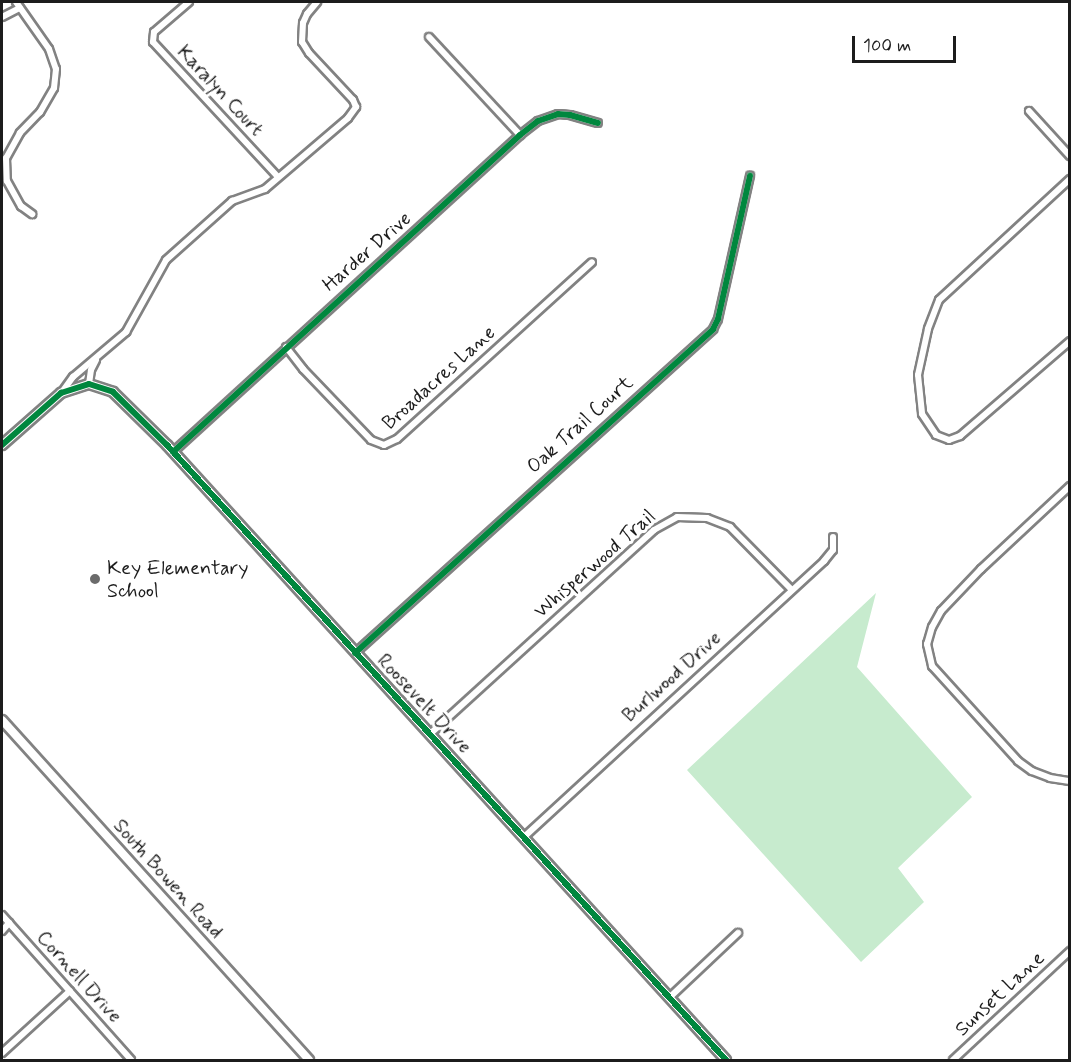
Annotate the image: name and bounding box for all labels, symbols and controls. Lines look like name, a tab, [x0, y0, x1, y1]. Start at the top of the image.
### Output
scale bar	[855, 24, 958, 62]
text: 100 m	[863, 34, 911, 58]
street label: Karalyn Court	[170, 39, 270, 143]
street label: Harder Drive	[318, 207, 416, 297]
street label: Broadacres Lane	[378, 322, 500, 434]
street label: Oak Trail Court	[524, 373, 636, 477]
street label: Whisperwood Trail	[531, 506, 659, 622]
place label: Key Elementary School	[107, 556, 256, 603]
marker: Key Elementary School	[88, 572, 102, 586]
street label: Burlwood Drive	[618, 627, 726, 727]
street label: Roosevelt Drive	[372, 650, 476, 758]
street label: South Bowen Road	[108, 814, 228, 944]
street label: Cornell Drive	[32, 926, 126, 1028]
street label: Sunset Lane	[952, 948, 1048, 1040]

